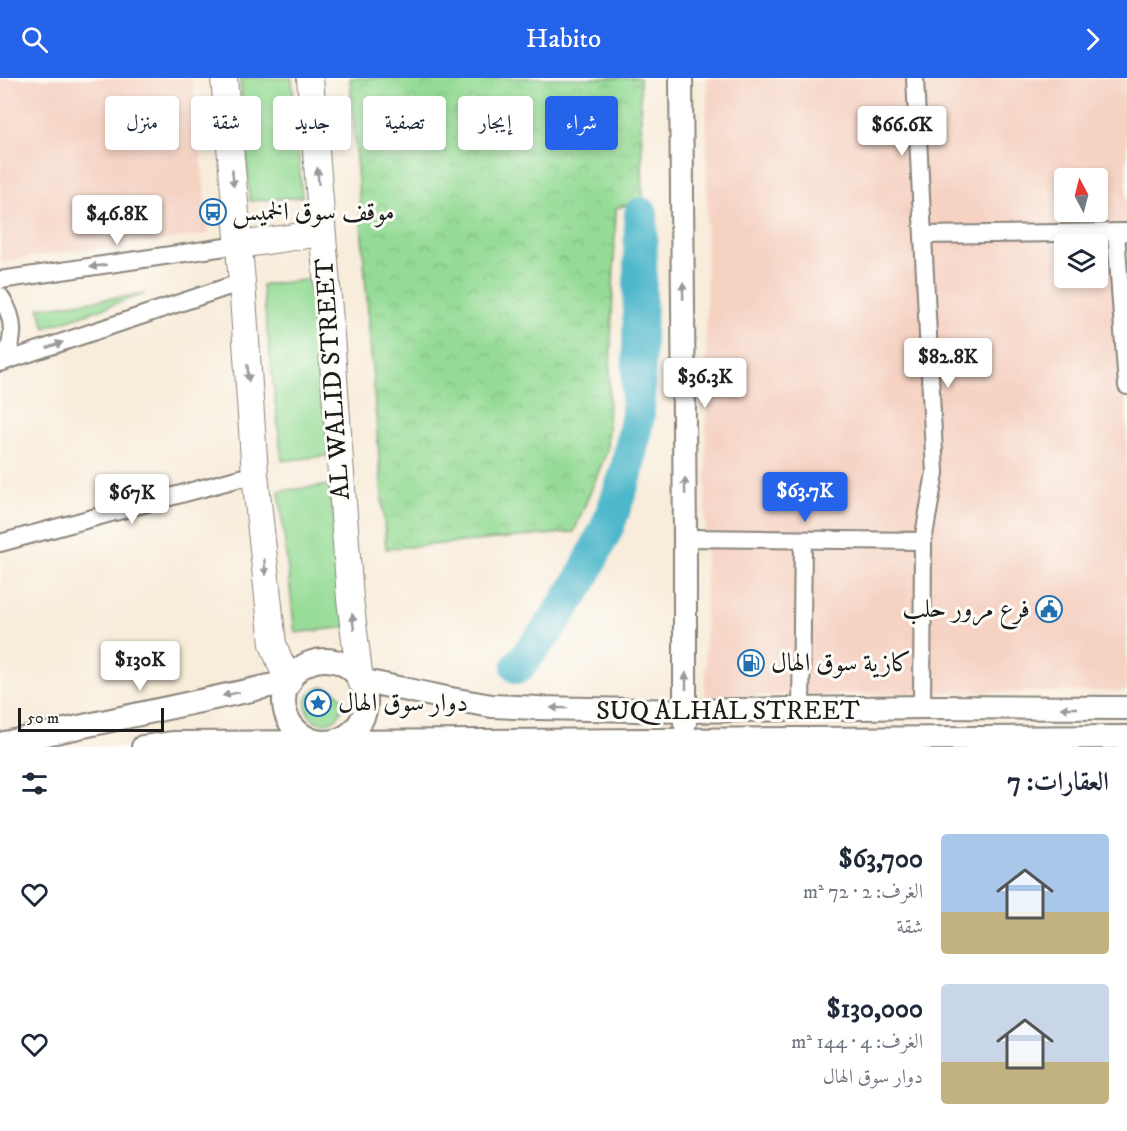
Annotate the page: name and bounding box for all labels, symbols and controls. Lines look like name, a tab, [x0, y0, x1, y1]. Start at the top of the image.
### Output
text: Habito	[526, 22, 601, 56]
icon: search	[18, 23, 51, 56]
icon: forward	[1076, 23, 1109, 56]
chip: منزل	[105, 96, 179, 150]
chip: شقة	[191, 96, 261, 150]
chip: جديد	[273, 96, 351, 150]
chip: تصفية	[363, 96, 446, 150]
chip: إيجار	[458, 96, 533, 150]
chip: شراء	[545, 96, 618, 150]
pin: $66.6K	[853, 106, 951, 157]
text: $66.6K	[872, 113, 932, 138]
one-way arrow	[313, 167, 322, 186]
north arrow	[1054, 168, 1108, 222]
map controls	[1054, 168, 1108, 288]
one-way arrow	[228, 169, 238, 188]
pin: $46.8K	[68, 195, 166, 246]
place label: موقف سوق الخميس	[232, 196, 395, 229]
bus stop icon: موقف سوق الخميس	[198, 197, 228, 227]
text: $46.8K	[86, 202, 148, 227]
button: layers	[1054, 234, 1108, 288]
street label: AL WALID STREET	[308, 257, 358, 501]
one-way arrow	[88, 261, 107, 270]
one-way arrow	[678, 282, 688, 301]
pin: $82.8K	[899, 338, 997, 389]
one-way arrow	[47, 339, 65, 349]
text: $82.8K	[918, 345, 978, 370]
pin: $36.3K	[656, 358, 754, 409]
one-way arrow	[243, 363, 253, 382]
text: $36.3K	[677, 365, 733, 390]
pin: $63.7K	[756, 472, 854, 523]
pin: $67K	[96, 474, 168, 525]
one-way arrow	[680, 477, 690, 496]
text: $63.7K	[777, 479, 833, 504]
text: $67K	[109, 481, 155, 506]
one-way arrow	[260, 557, 270, 576]
place label: فرع مرور حلب	[902, 593, 1030, 630]
public building icon: فرع مرور حلب	[1034, 594, 1064, 624]
one-way arrow	[348, 612, 357, 631]
pin: $130K	[98, 641, 182, 692]
place label: كازية سوق الهال	[771, 647, 912, 680]
text: $130K	[115, 648, 165, 673]
fuel station icon: كازية سوق الهال	[736, 648, 766, 678]
one-way arrow	[681, 672, 691, 691]
place label: دوار سوق الهال	[338, 687, 468, 720]
place icon: دوار سوق الهال	[303, 688, 333, 718]
one-way arrow	[221, 690, 240, 699]
street label: SUQ ALHAL STREET	[596, 695, 860, 728]
one-way arrow	[1059, 703, 1078, 713]
one-way arrow	[549, 704, 568, 713]
scale bar	[18, 705, 164, 732]
text: 50 m	[27, 708, 59, 728]
text: العقارات: 7	[1007, 766, 1109, 799]
icon: filters	[18, 767, 51, 800]
text: $63,700	[839, 843, 923, 876]
icon: home	[989, 858, 1061, 930]
icon: heart	[18, 878, 51, 911]
text: الغرف: 2 · 72 m²	[803, 880, 923, 905]
text: شقة	[897, 915, 923, 940]
text: $130,000	[827, 993, 923, 1026]
icon: home	[989, 1008, 1061, 1080]
icon: heart	[18, 1028, 51, 1061]
text: الغرف: 4 · 144 m²	[791, 1030, 923, 1055]
text: دوار سوق الهال	[823, 1065, 923, 1090]

